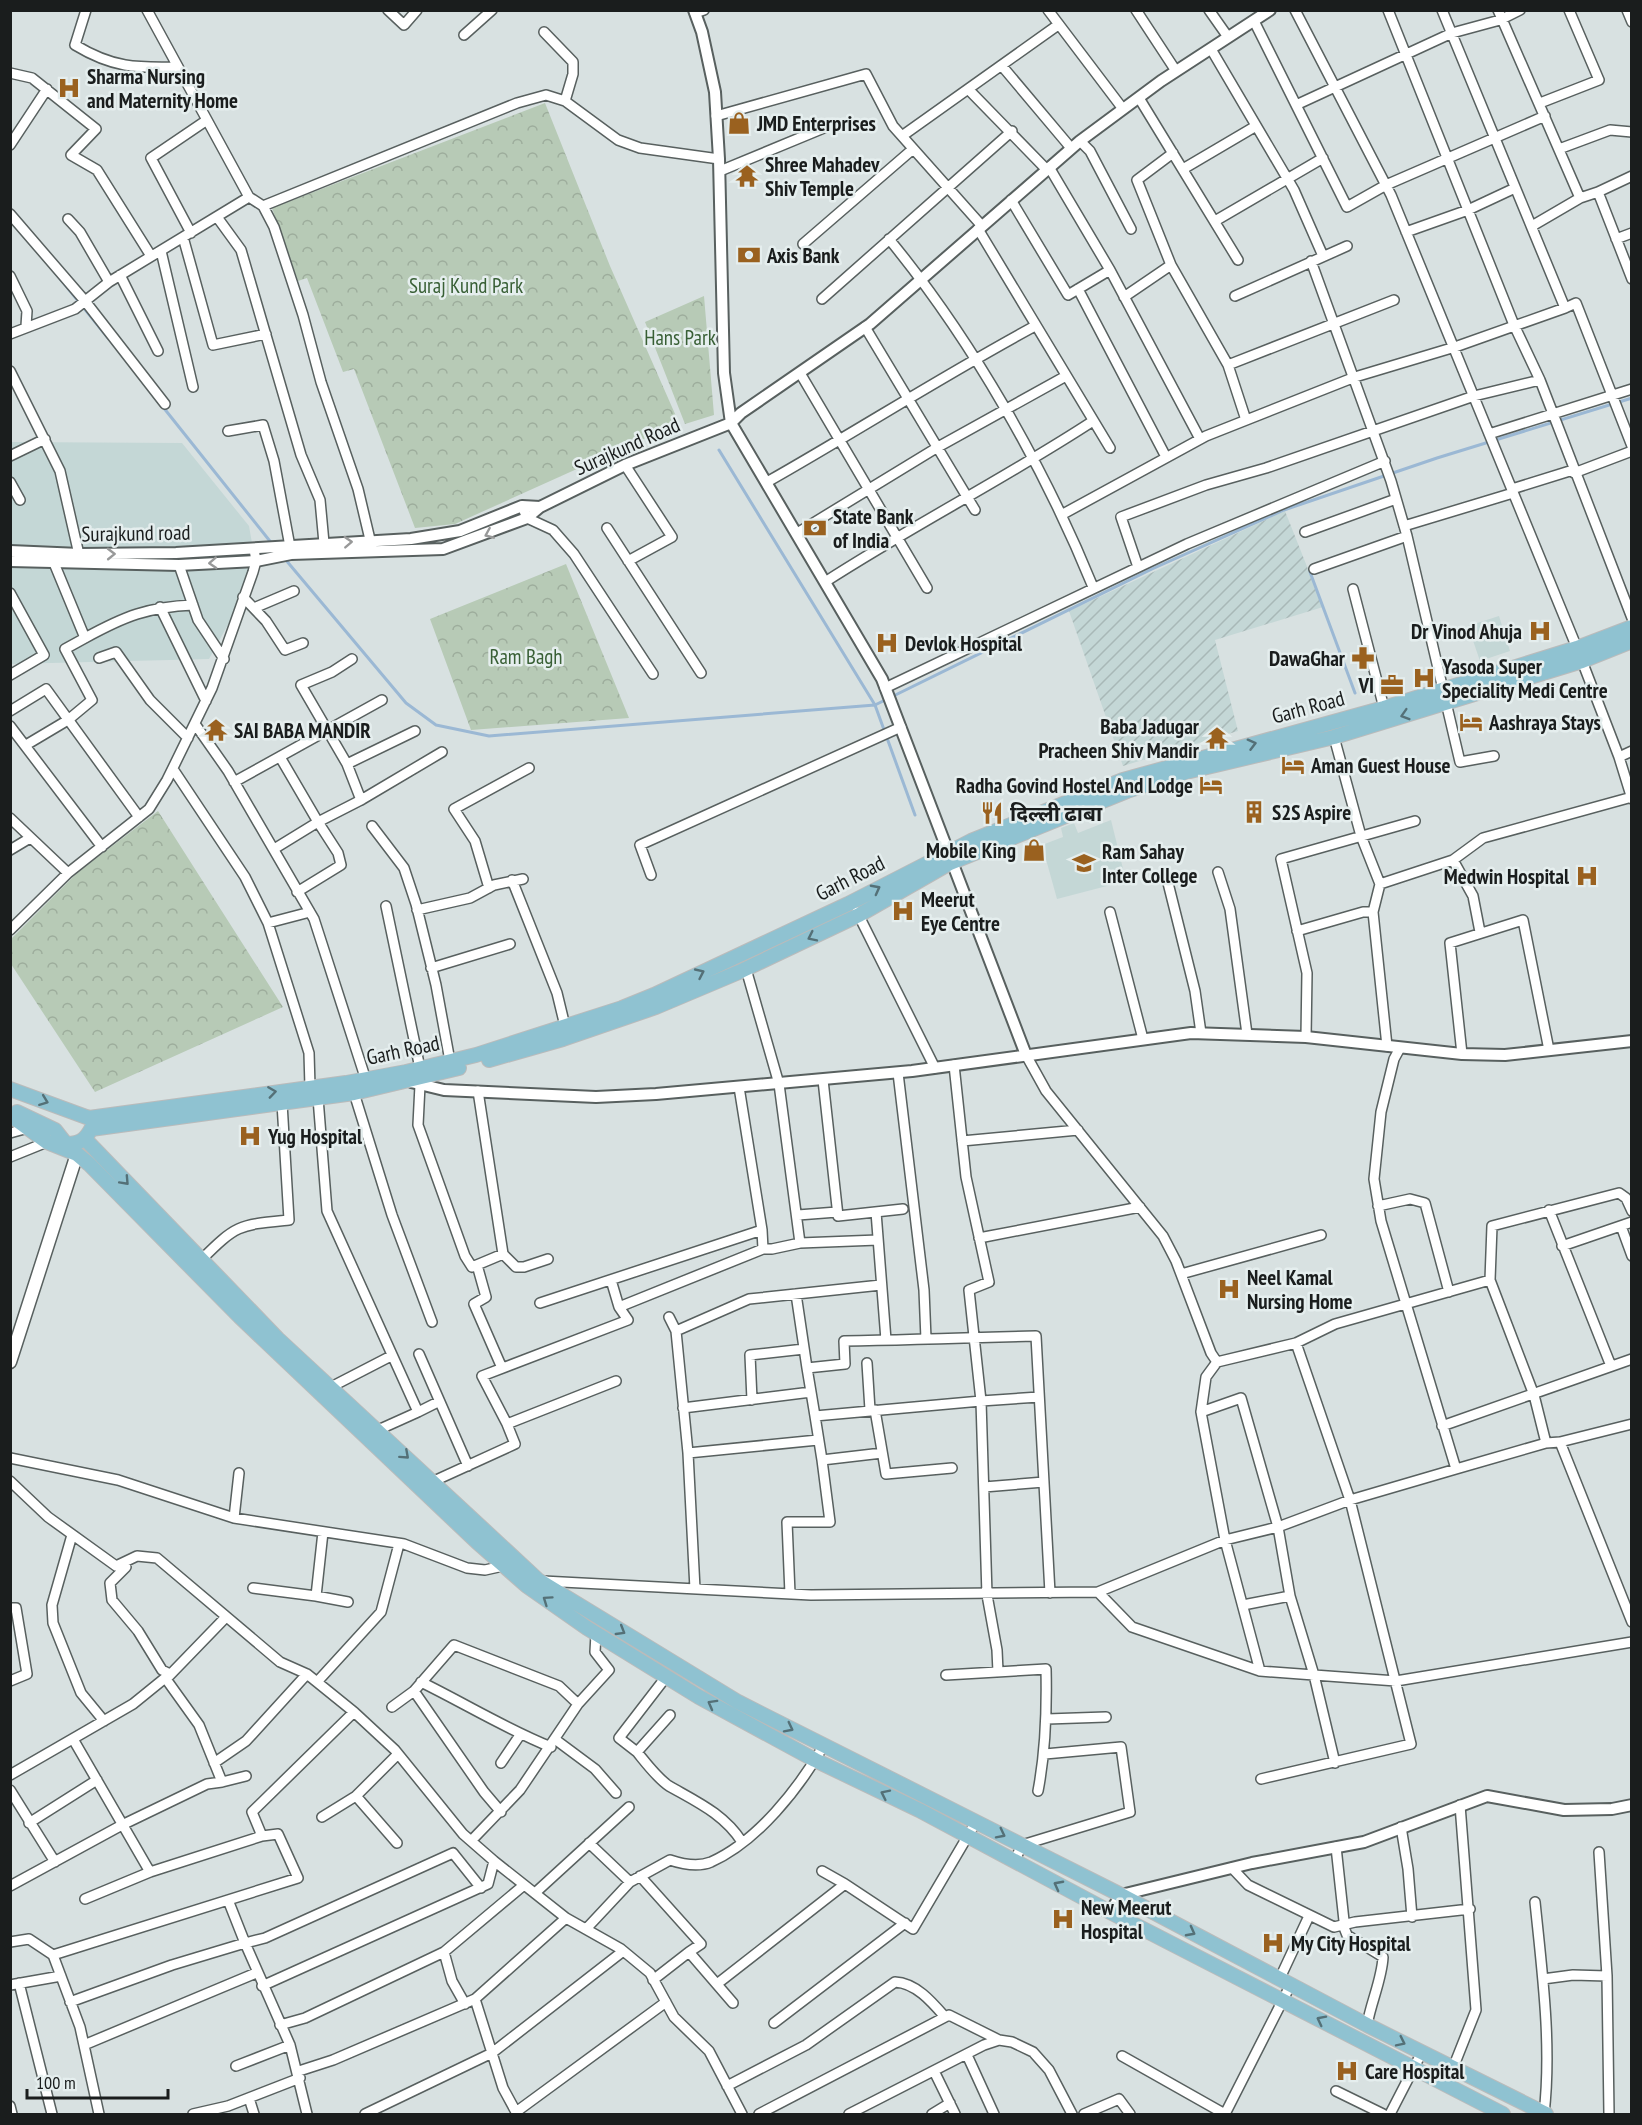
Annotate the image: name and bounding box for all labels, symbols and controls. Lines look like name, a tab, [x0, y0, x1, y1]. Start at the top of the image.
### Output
place label: Sharma Nursing and Maternity Home	[87, 63, 238, 114]
hospital icon: Sharma Nursing and Maternity Home	[56, 75, 82, 101]
shop icon: JMD Enterprises	[726, 110, 752, 136]
place label: JMD Enterprises	[756, 110, 876, 137]
place label: Shree Mahadev Shiv Temple	[765, 151, 880, 202]
temple icon: Shree Mahadev Shiv Temple	[734, 163, 760, 189]
bank icon: Axis Bank	[736, 242, 762, 268]
place label: Axis Bank	[766, 242, 840, 269]
park label: Suraj Kund Park	[409, 272, 523, 299]
park label: Hans Park	[644, 324, 716, 351]
street label: Surajkund Road	[570, 411, 684, 481]
place label: State Bank of India	[833, 503, 914, 554]
bank icon: State Bank of India	[802, 515, 828, 541]
street label: Surajkund road	[81, 519, 191, 547]
one-way arrow	[484, 526, 495, 538]
one-way arrow	[343, 535, 352, 548]
one-way arrow	[106, 548, 115, 560]
one-way arrow	[208, 556, 217, 569]
place label: Dr Vinod Ahuja	[1411, 618, 1522, 645]
hospital icon: Dr Vinod Ahuja	[1527, 618, 1553, 644]
hospital icon: Devlok Hospital	[874, 630, 900, 656]
place label: Devlok Hospital	[905, 630, 1023, 657]
park label: Ram Bagh	[489, 643, 563, 670]
place label: DawaGhar	[1269, 645, 1346, 672]
pharmacy icon: DawaGhar	[1350, 645, 1376, 671]
place label: Yasoda Super Speciality Medi Centre	[1441, 653, 1608, 704]
hospital icon: Yasoda Super Speciality Medi Centre	[1411, 665, 1437, 691]
place label: VI	[1357, 672, 1374, 699]
office icon: VI	[1379, 672, 1405, 698]
street label: Garh Road	[1269, 684, 1347, 730]
one-way arrow	[1400, 708, 1411, 720]
hotel icon: Aashraya Stays	[1458, 709, 1484, 735]
place label: Aashraya Stays	[1488, 709, 1601, 736]
place label: Baba Jadugar Pracheen Shiv Mandir	[1038, 713, 1200, 764]
temple icon: SAI BABA MANDIR	[203, 717, 229, 743]
place label: SAI BABA MANDIR	[234, 717, 371, 744]
temple icon: Baba Jadugar Pracheen Shiv Mandir	[1204, 725, 1230, 751]
one-way arrow	[1247, 739, 1257, 751]
hotel icon: Aman Guest House	[1280, 752, 1306, 778]
place label: Aman Guest House	[1310, 752, 1451, 779]
place label: Radha Govind Hostel And Lodge	[956, 772, 1193, 799]
hotel icon: Radha Govind Hostel And Lodge	[1198, 772, 1224, 798]
building icon: S2S Aspire	[1241, 799, 1267, 825]
place label: S2S Aspire	[1272, 799, 1351, 826]
restaurant icon: दिल्ली ढाबा	[979, 800, 1005, 826]
place label: दिल्ली ढाबा	[1010, 800, 1103, 827]
place label: Mobile King	[926, 837, 1016, 864]
shop icon: Mobile King	[1021, 837, 1047, 863]
place label: Ram Sahay Inter College	[1102, 838, 1198, 889]
street label: Garh Road	[811, 849, 889, 907]
school or university icon: Ram Sahay Inter College	[1071, 850, 1097, 876]
place label: Medwin Hospital	[1444, 863, 1570, 890]
hospital icon: Medwin Hospital	[1574, 863, 1600, 889]
one-way arrow	[870, 885, 881, 897]
place label: Meerut Eye Centre	[921, 886, 1000, 937]
hospital icon: Meerut Eye Centre	[890, 898, 916, 924]
one-way arrow	[808, 929, 819, 941]
one-way arrow	[693, 969, 704, 981]
street label: Garh Road	[364, 1029, 442, 1071]
one-way arrow	[267, 1087, 276, 1099]
one-way arrow	[39, 1094, 49, 1107]
hospital icon: Yug Hospital	[237, 1123, 263, 1149]
place label: Yug Hospital	[267, 1123, 363, 1150]
one-way arrow	[118, 1175, 129, 1185]
place label: Neel Kamal Nursing Home	[1247, 1264, 1352, 1315]
hospital icon: Neel Kamal Nursing Home	[1216, 1276, 1242, 1302]
one-way arrow	[399, 1448, 409, 1459]
one-way arrow	[543, 1596, 554, 1607]
one-way arrow	[614, 1623, 625, 1634]
one-way arrow	[708, 1700, 719, 1711]
one-way arrow	[783, 1721, 794, 1732]
one-way arrow	[881, 1789, 892, 1801]
one-way arrow	[995, 1827, 1006, 1839]
one-way arrow	[1054, 1881, 1064, 1892]
place label: New Meerut Hospital	[1081, 1894, 1171, 1945]
hospital icon: New Meerut Hospital	[1050, 1906, 1076, 1932]
one-way arrow	[1185, 1925, 1196, 1936]
hospital icon: My City Hospital	[1260, 1930, 1286, 1956]
place label: My City Hospital	[1291, 1930, 1412, 1957]
one-way arrow	[1316, 2016, 1327, 2028]
one-way arrow	[1395, 2034, 1406, 2046]
hospital icon: Care Hospital	[1334, 2058, 1360, 2084]
place label: Care Hospital	[1365, 2058, 1465, 2085]
scale bar	[27, 2062, 168, 2100]
text: 100 m	[36, 2071, 76, 2094]

